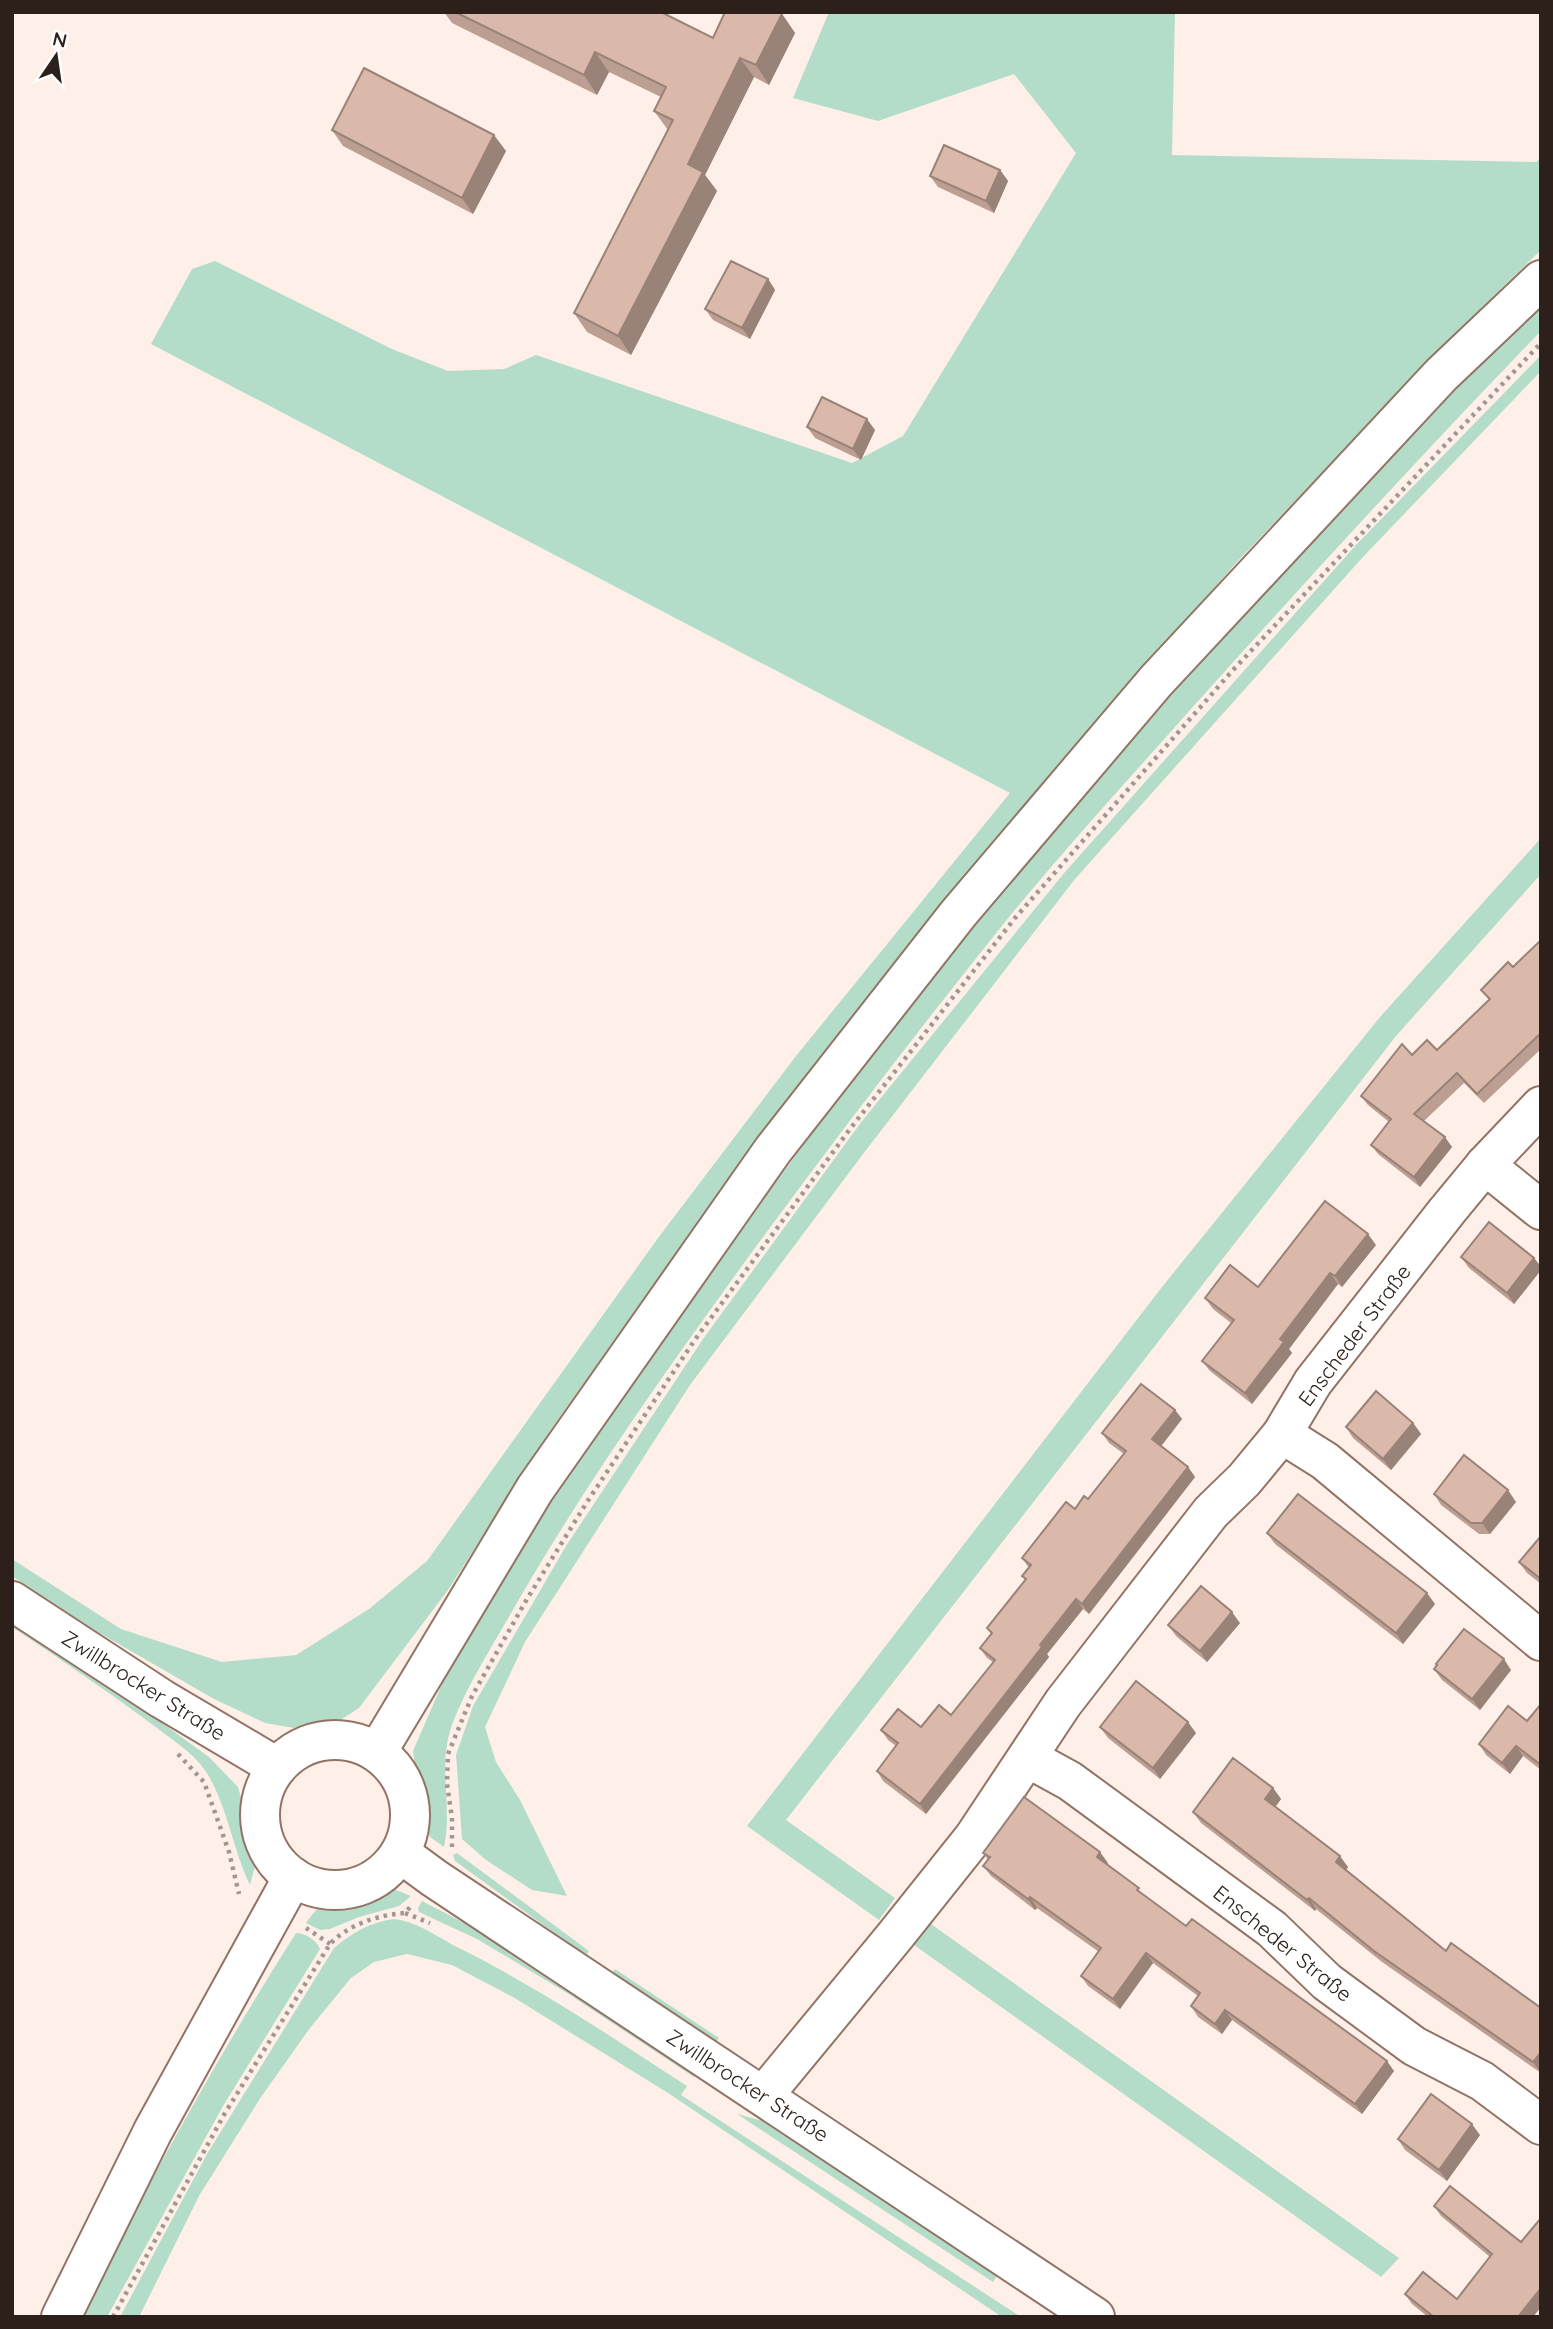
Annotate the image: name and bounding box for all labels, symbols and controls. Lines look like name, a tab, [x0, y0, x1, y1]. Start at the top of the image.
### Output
north arrow	[21, 21, 91, 91]
text: N	[50, 26, 69, 53]
street label: Enscheder Straße	[1292, 1259, 1416, 1411]
street label: Zwillbrocker Straße	[57, 1624, 231, 1746]
street label: Enscheder Straße	[1208, 1879, 1358, 2007]
street label: Zwillbrocker Straße	[662, 2023, 834, 2147]

